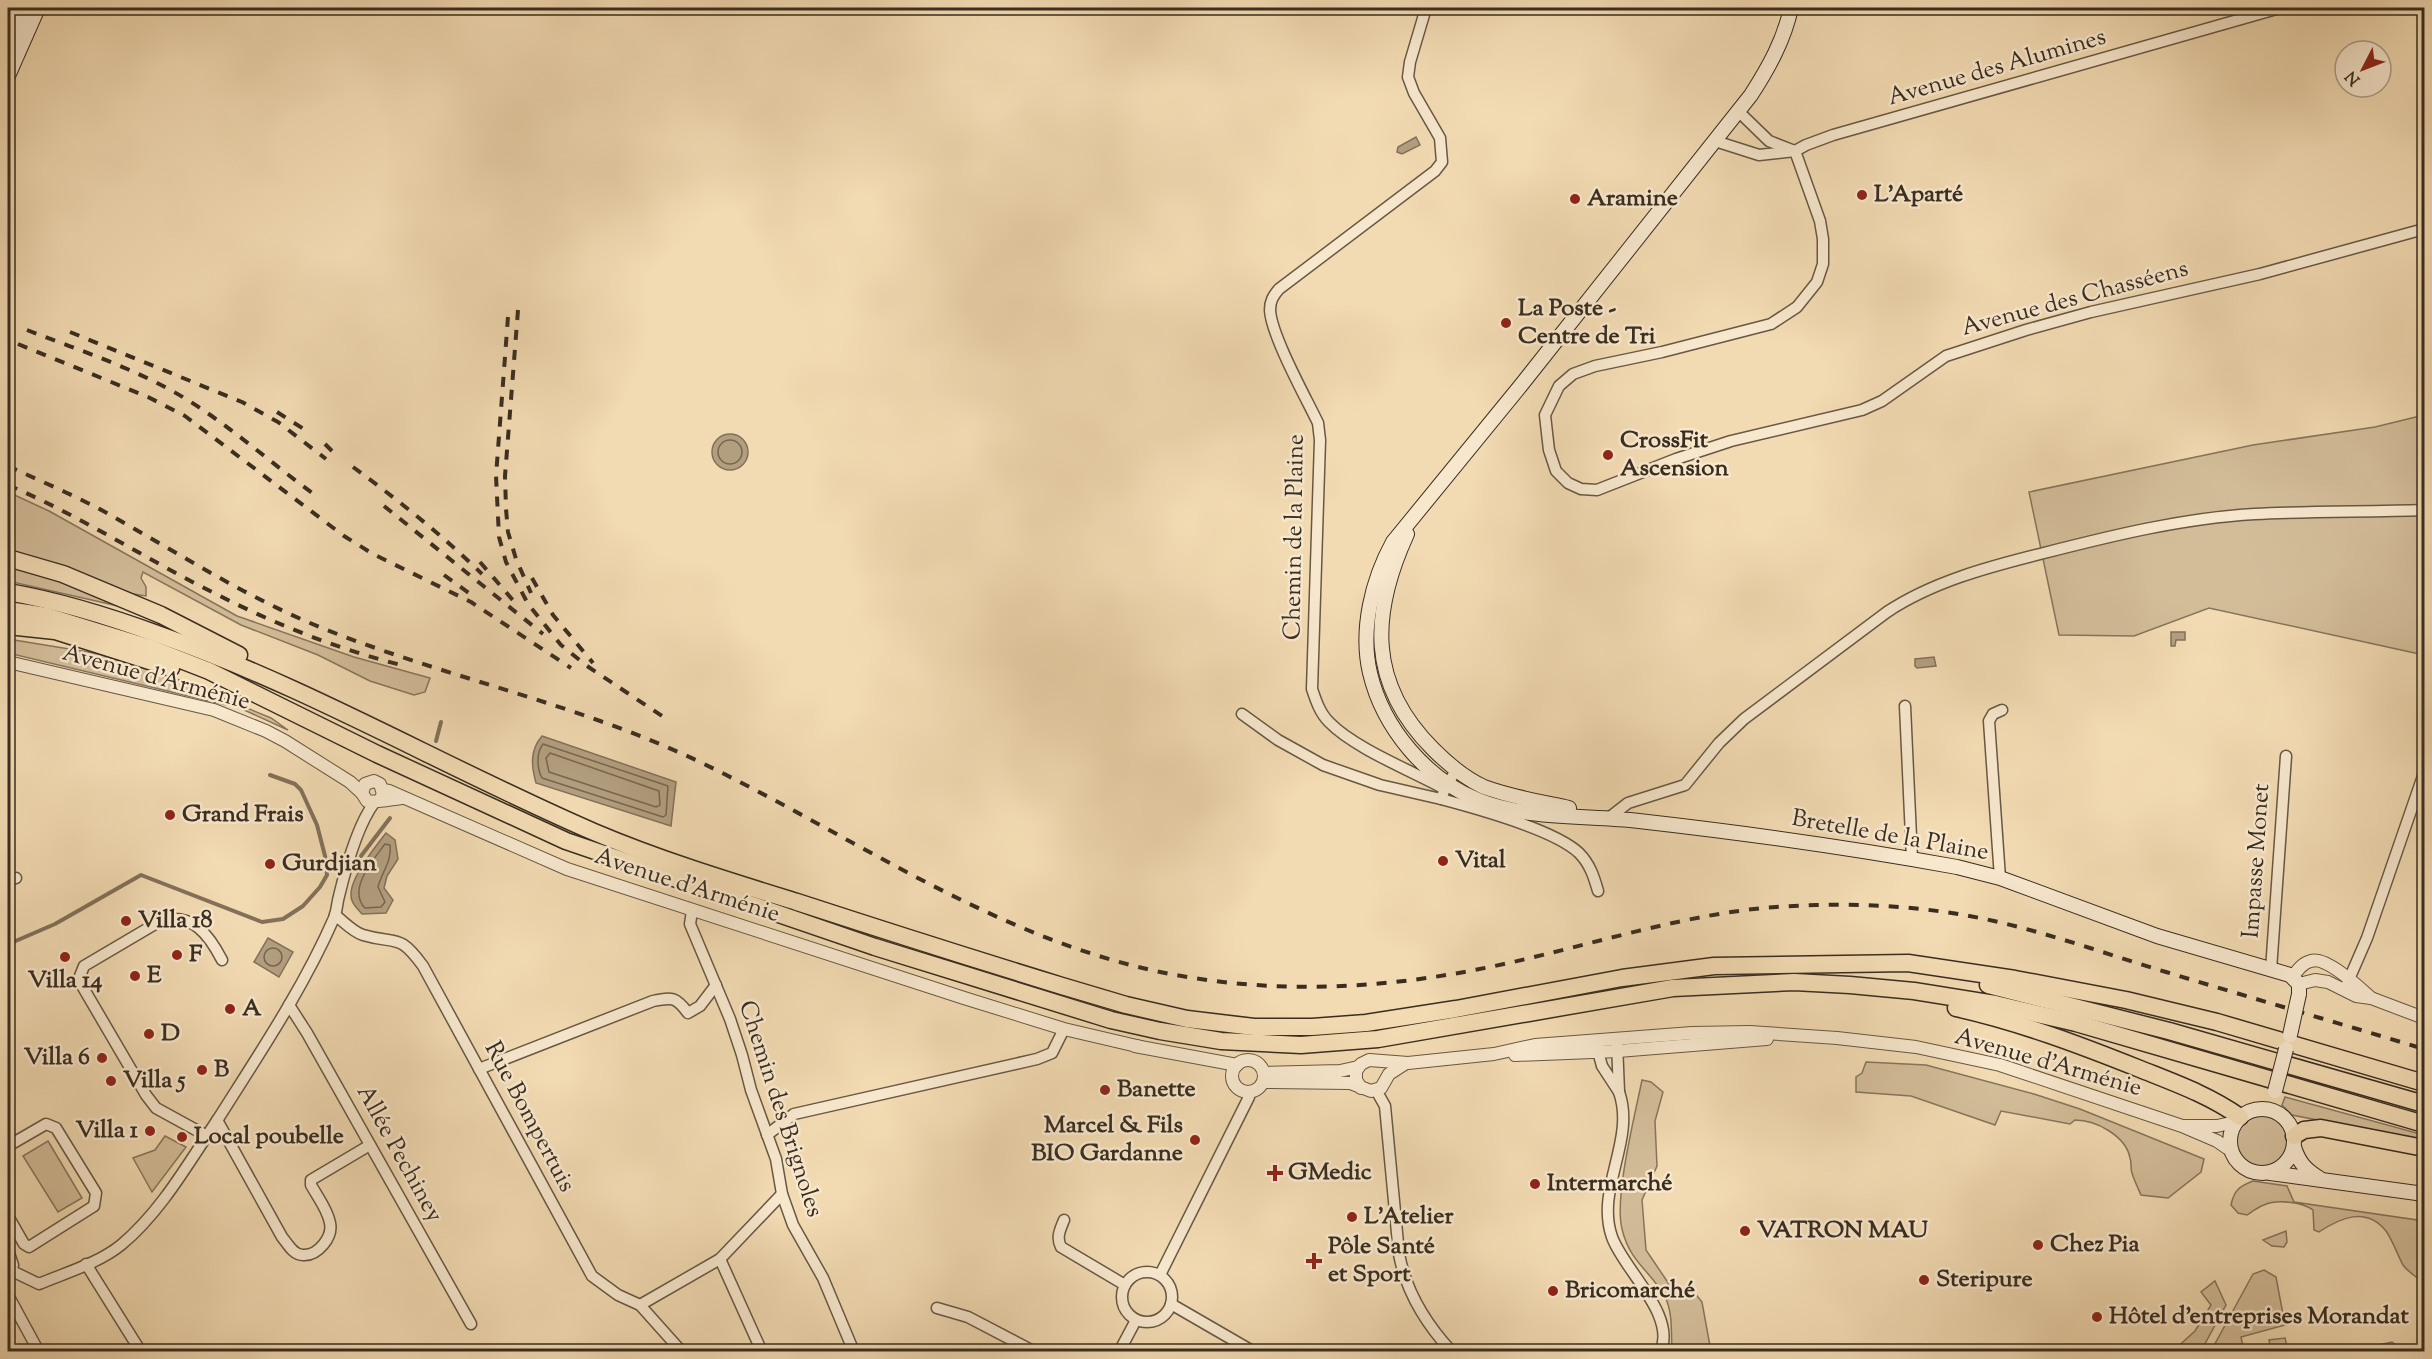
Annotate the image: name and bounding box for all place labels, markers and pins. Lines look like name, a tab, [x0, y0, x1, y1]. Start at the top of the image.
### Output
place label: L'Aparté	[1874, 178, 1963, 212]
place label: Aramine	[1587, 182, 1678, 216]
marker: L'Aparté	[1855, 188, 1869, 202]
marker: Aramine	[1568, 192, 1582, 206]
place label: La Poste - Centre de Tri	[1518, 292, 1656, 354]
marker: La Poste - Centre de Tri	[1499, 316, 1513, 330]
place label: CrossFit Ascension	[1620, 424, 1729, 486]
marker: CrossFit Ascension	[1601, 448, 1615, 462]
place label: Grand Frais	[182, 798, 304, 832]
marker: Grand Frais	[163, 808, 177, 822]
place label: Vital	[1455, 844, 1506, 878]
place label: Gurdjian	[282, 847, 377, 881]
marker: Vital	[1436, 854, 1450, 868]
marker: Gurdjian	[263, 857, 277, 871]
place label: Villa 18	[138, 904, 213, 938]
marker: Villa 18	[119, 914, 133, 928]
place label: F	[189, 938, 203, 972]
marker: F	[170, 948, 184, 962]
marker: Villa 14	[58, 950, 72, 964]
place label: E	[147, 959, 162, 993]
place label: Villa 14	[28, 964, 102, 998]
marker: E	[128, 969, 142, 983]
place label: A	[242, 992, 262, 1026]
marker: A	[223, 1002, 237, 1016]
place label: D	[161, 1017, 180, 1051]
marker: D	[142, 1027, 156, 1041]
place label: Villa 6	[24, 1041, 90, 1075]
marker: Villa 6	[95, 1051, 109, 1065]
place label: B	[214, 1053, 229, 1087]
marker: B	[195, 1063, 209, 1077]
place label: Villa 5	[123, 1064, 186, 1098]
place label: Banette	[1117, 1073, 1196, 1107]
marker: Villa 5	[104, 1074, 118, 1088]
marker: Banette	[1098, 1083, 1112, 1097]
place label: Marcel & Fils BIO Gardanne	[1031, 1109, 1183, 1171]
place label: Villa 1	[76, 1114, 139, 1148]
place label: Local poubelle	[194, 1120, 344, 1154]
marker: Villa 1	[143, 1124, 157, 1138]
marker: Local poubelle	[175, 1130, 189, 1144]
marker: Marcel & Fils BIO Gardanne	[1188, 1133, 1202, 1147]
place label: GMedic	[1288, 1156, 1372, 1190]
marker: GMedic	[1266, 1164, 1284, 1182]
place label: Intermarché	[1547, 1167, 1673, 1201]
marker: Intermarché	[1528, 1177, 1542, 1191]
place label: L'Atelier	[1364, 1200, 1454, 1234]
marker: L'Atelier	[1345, 1210, 1359, 1224]
place label: VATRON MAU	[1757, 1214, 1928, 1248]
marker: VATRON MAU	[1738, 1224, 1752, 1238]
place label: Chez Pia	[2050, 1228, 2141, 1262]
place label: Pôle Santé et Sport	[1328, 1230, 1435, 1292]
marker: Chez Pia	[2031, 1238, 2045, 1252]
marker: Pôle Santé et Sport	[1305, 1252, 1323, 1270]
place label: Steripure	[1936, 1263, 2033, 1297]
marker: Steripure	[1917, 1273, 1931, 1287]
place label: Bricomarché	[1565, 1274, 1695, 1308]
marker: Bricomarché	[1546, 1284, 1560, 1298]
place label: Hôtel d'entreprises Morandat	[2109, 1300, 2409, 1334]
marker: Hôtel d'entreprises Morandat	[2090, 1310, 2104, 1324]

